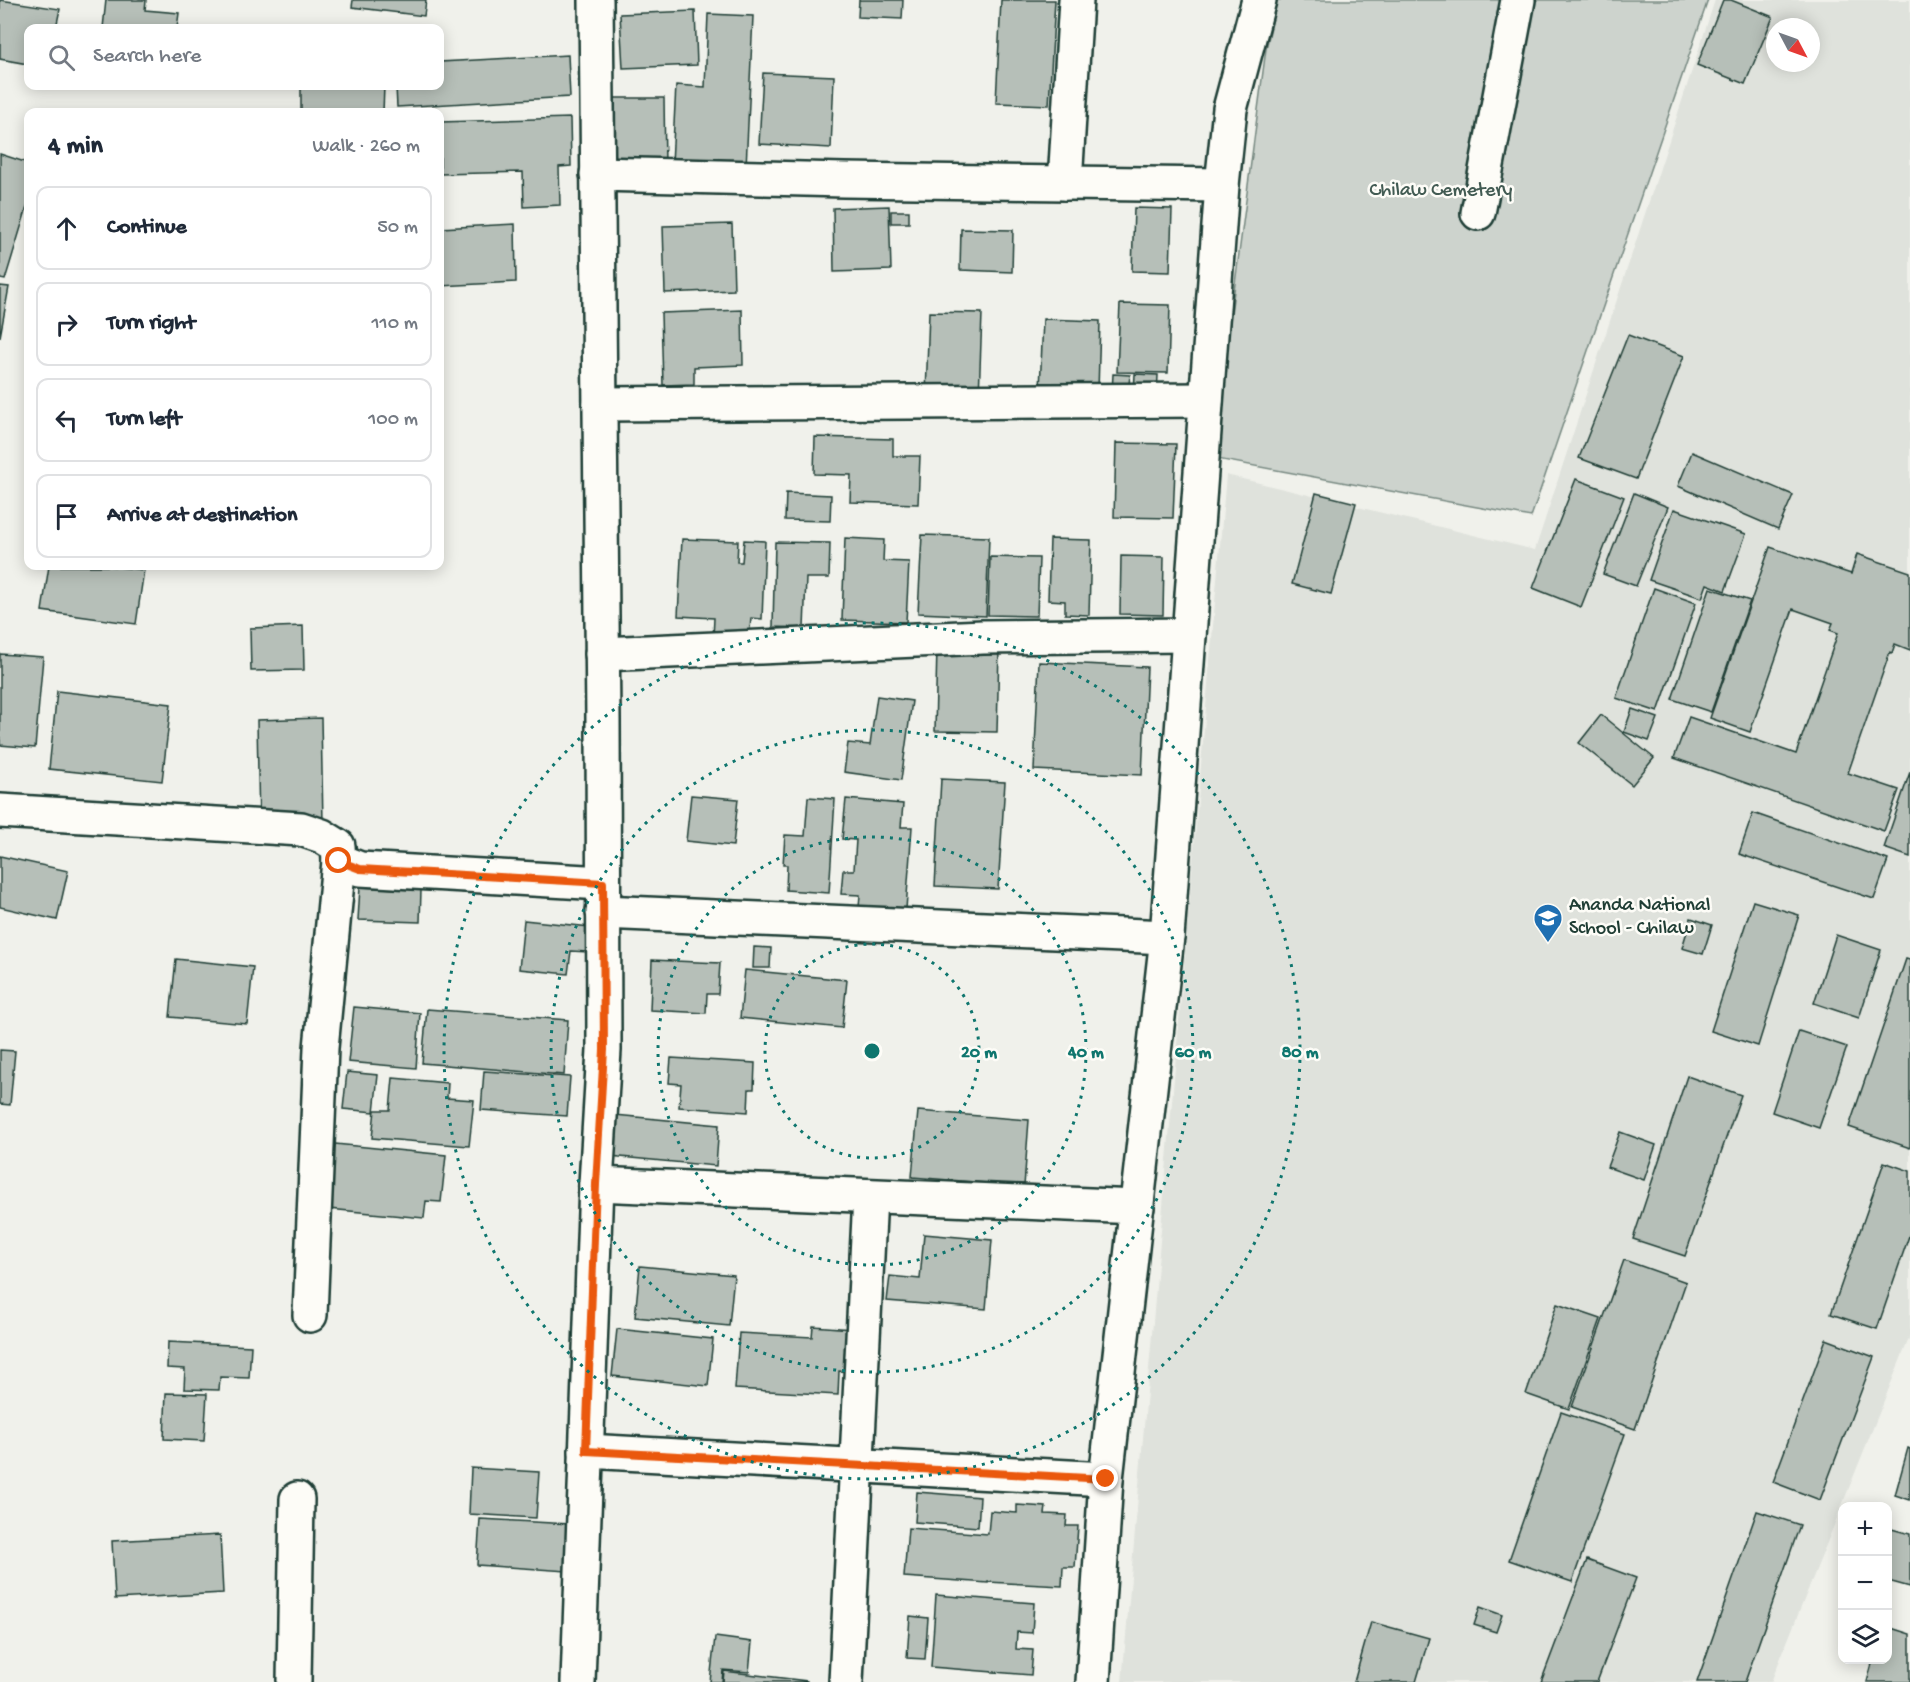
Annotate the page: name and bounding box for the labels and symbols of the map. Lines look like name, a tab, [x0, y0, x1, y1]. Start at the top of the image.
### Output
north arrow	[1766, 18, 1820, 72]
park label: Chilaw Cemetery	[1370, 180, 1513, 203]
route start	[325, 847, 351, 873]
place label: Ananda National School - Chilaw	[1569, 895, 1711, 941]
school or university icon: Ananda National School - Chilaw	[1532, 902, 1564, 944]
centre of rings	[862, 1041, 882, 1061]
text: 20 m	[961, 1043, 997, 1064]
text: 40 m	[1067, 1043, 1104, 1064]
text: 60 m	[1175, 1043, 1211, 1064]
text: 80 m	[1281, 1043, 1319, 1064]
route end	[1092, 1465, 1118, 1491]

